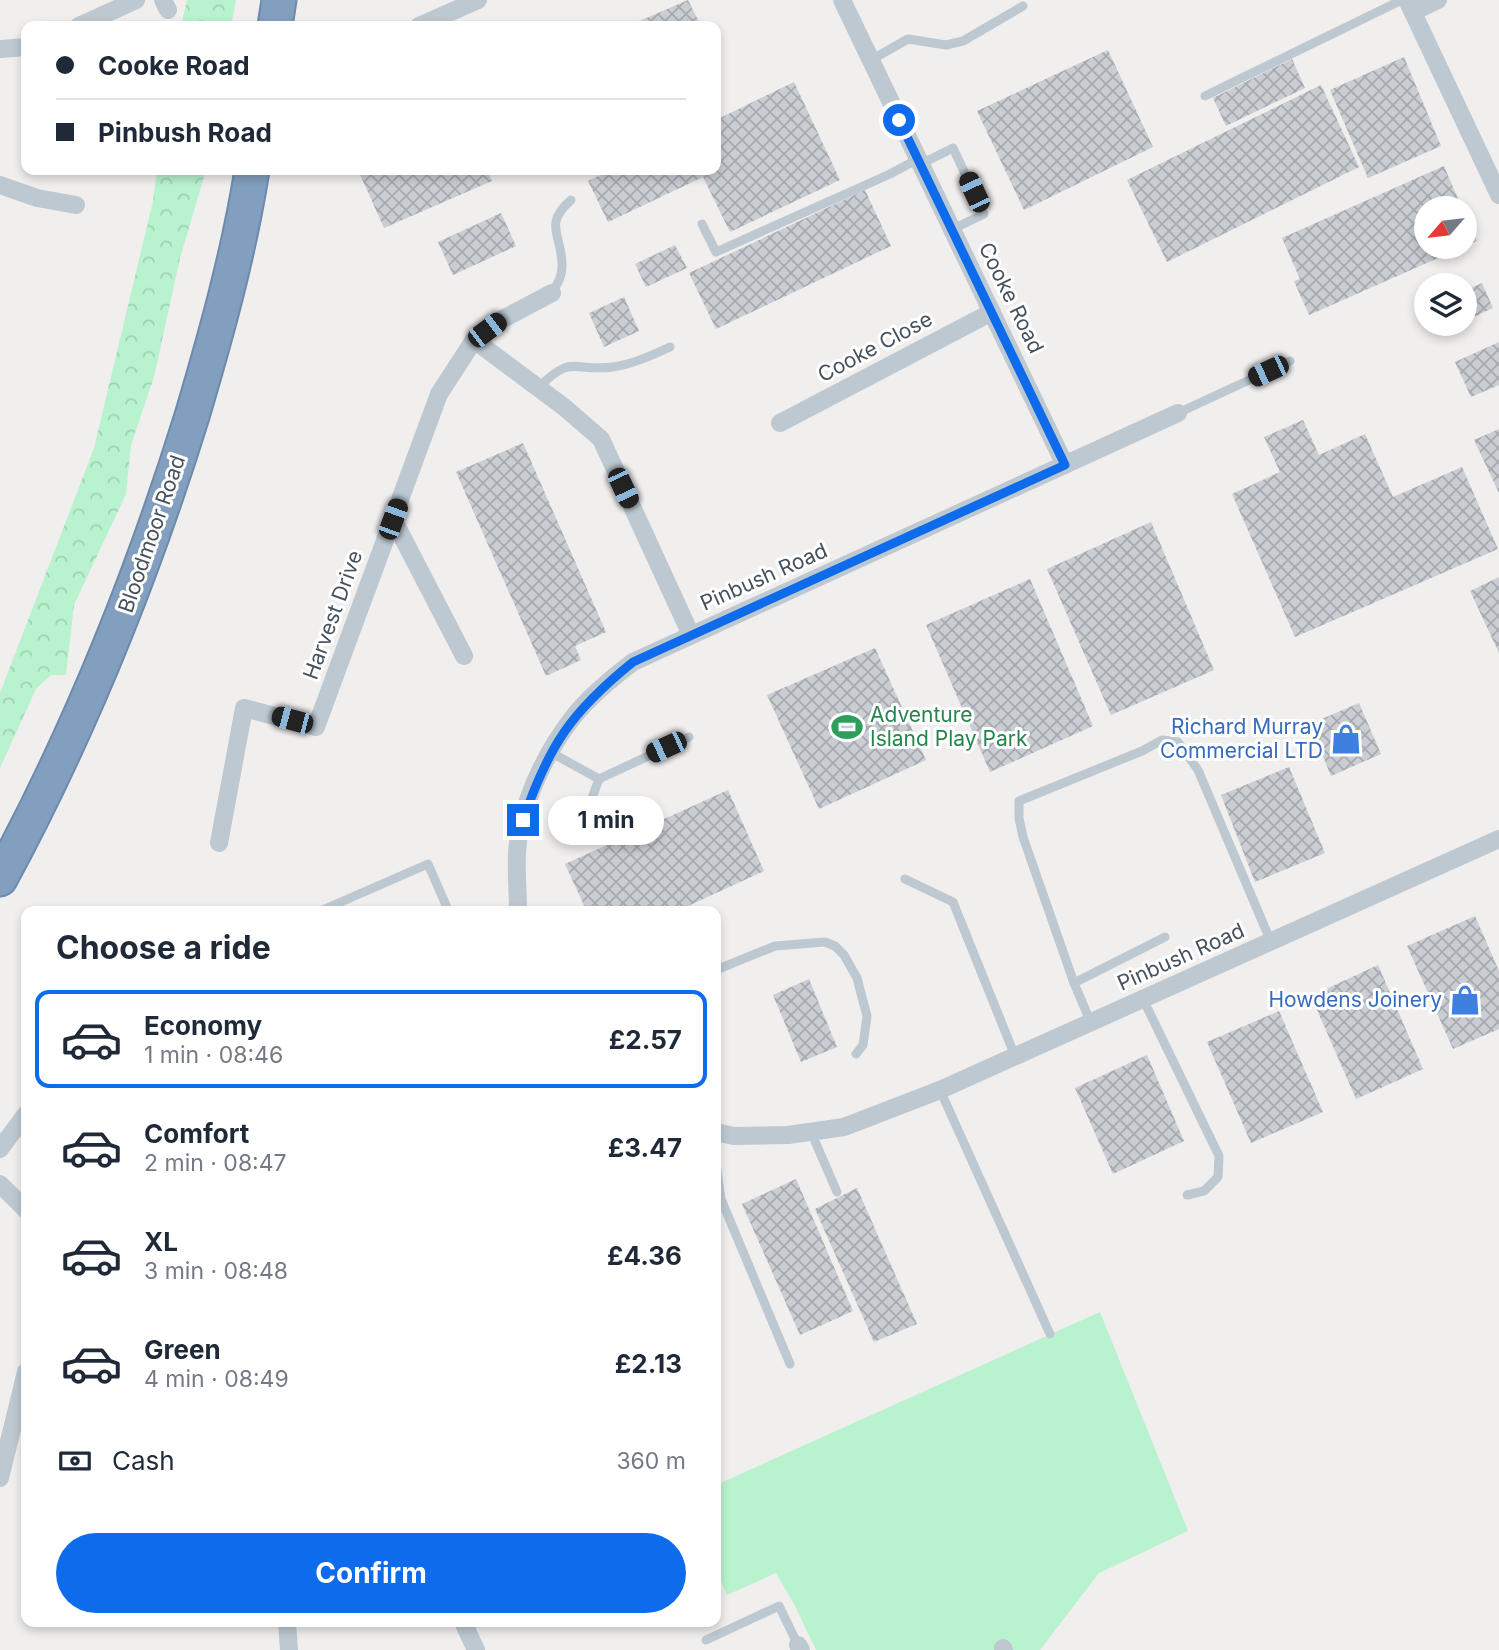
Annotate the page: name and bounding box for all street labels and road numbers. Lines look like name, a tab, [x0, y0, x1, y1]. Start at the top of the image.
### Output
street label: Cooke Road	[974, 238, 1049, 357]
street label: Cooke Close	[813, 306, 936, 387]
street label: Bloodmoor Road	[113, 452, 190, 616]
street label: Pinbush Road	[696, 537, 831, 616]
street label: Harvest Drive	[298, 547, 367, 683]
street label: Pinbush Road	[1113, 917, 1248, 996]

